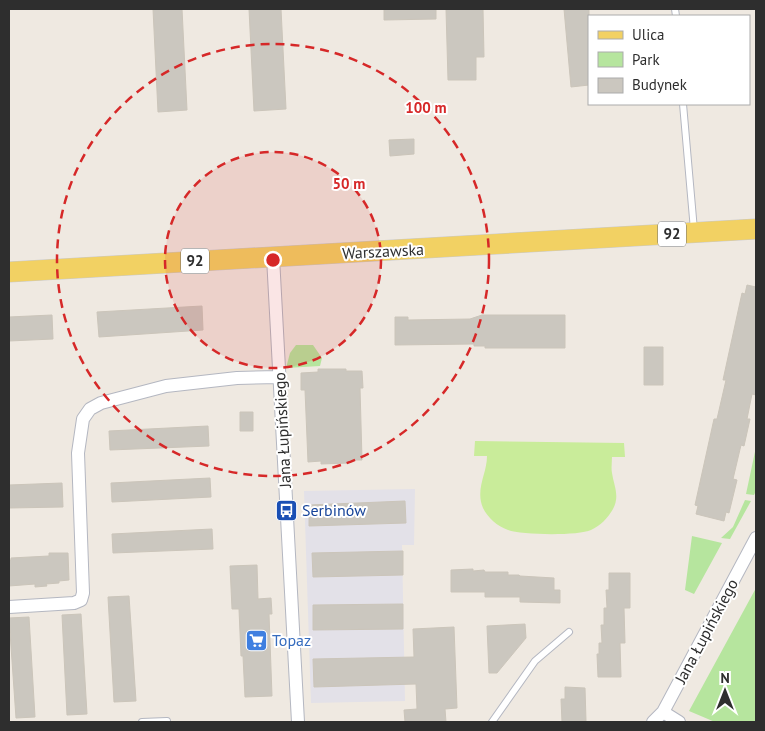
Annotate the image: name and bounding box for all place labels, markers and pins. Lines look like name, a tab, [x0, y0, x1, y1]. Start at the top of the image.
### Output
centre of rings	[264, 251, 282, 269]
bus stop icon: Serbinów	[274, 498, 298, 522]
place label: Serbinów	[302, 500, 366, 520]
supermarket icon: Topaz	[244, 628, 268, 652]
place label: Topaz	[272, 630, 311, 650]

